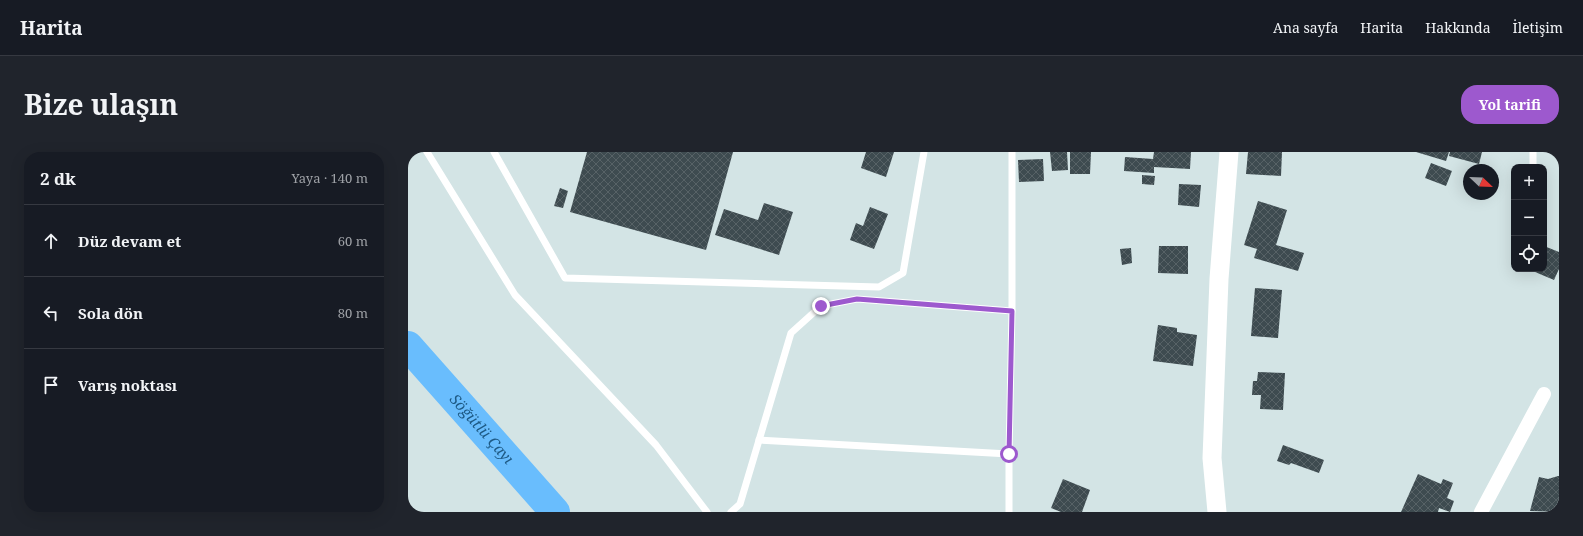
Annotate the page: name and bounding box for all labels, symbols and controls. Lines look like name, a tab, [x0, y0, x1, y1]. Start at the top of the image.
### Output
text: Harita	[20, 15, 83, 41]
text: Ana sayfa	[1273, 18, 1338, 37]
text: Harita	[1360, 18, 1403, 37]
text: Hakkında	[1425, 18, 1491, 37]
text: İletişim	[1513, 18, 1563, 37]
text: Bize ulaşın	[24, 85, 178, 123]
button: Yol tarifi	[1461, 85, 1559, 124]
north arrow	[1463, 164, 1499, 200]
map controls	[1511, 164, 1547, 272]
button: +	[1511, 164, 1547, 200]
text: 2 dk	[40, 167, 76, 190]
text: Yaya · 140 m	[291, 169, 368, 187]
button: −	[1511, 200, 1547, 236]
icon: ahead	[40, 230, 62, 252]
text: Düz devam et	[78, 231, 181, 251]
text: 60 m	[338, 232, 368, 250]
button: locate	[1511, 236, 1547, 272]
route end	[812, 297, 830, 315]
icon: left	[40, 302, 62, 324]
text: Sola dön	[78, 303, 143, 323]
text: 80 m	[338, 304, 368, 322]
icon: arrive	[40, 374, 62, 396]
text: Varış noktası	[78, 375, 177, 395]
water label: Söğütlü Çayı	[446, 389, 519, 468]
route start	[1000, 445, 1018, 463]

